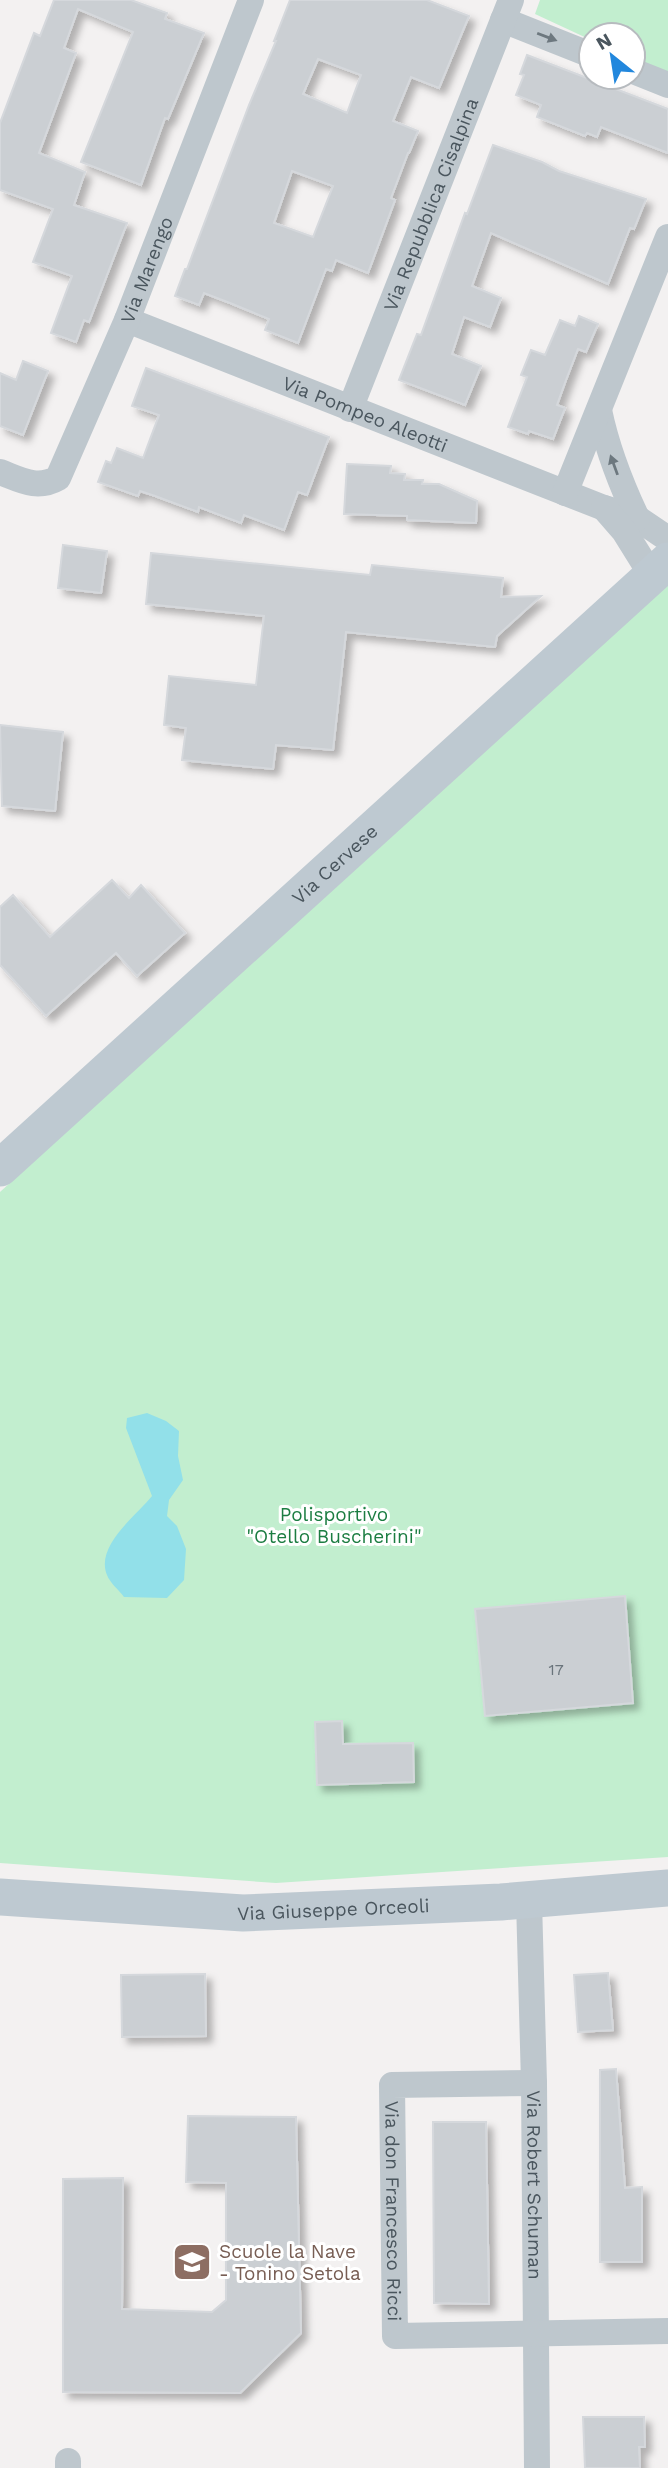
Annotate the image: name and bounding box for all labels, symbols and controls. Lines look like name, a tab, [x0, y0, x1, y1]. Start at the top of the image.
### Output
north arrow	[577, 21, 647, 91]
text: N	[592, 28, 616, 55]
one-way arrow	[537, 32, 558, 43]
street label: Via Repubblica Cisalpina	[379, 94, 484, 315]
street label: Via Marengo	[116, 213, 178, 327]
street label: Via Pompeo Aleotti	[279, 371, 451, 457]
one-way arrow	[608, 455, 619, 476]
street label: Via Cervese	[287, 820, 382, 909]
park label: Polisportivo "Otello Buscherini"	[246, 1503, 422, 1548]
house number: 17	[548, 1660, 564, 1679]
street label: Via Giuseppe Orceoli	[237, 1894, 430, 1925]
street label: Via Robert Schuman	[522, 2090, 547, 2280]
street label: Via don Francesco Ricci	[380, 2100, 406, 2321]
place label: Scuole la Nave - Tonino Setola	[219, 2240, 361, 2285]
school or university icon: Scuole la Nave - Tonino Setola	[171, 2241, 213, 2283]

